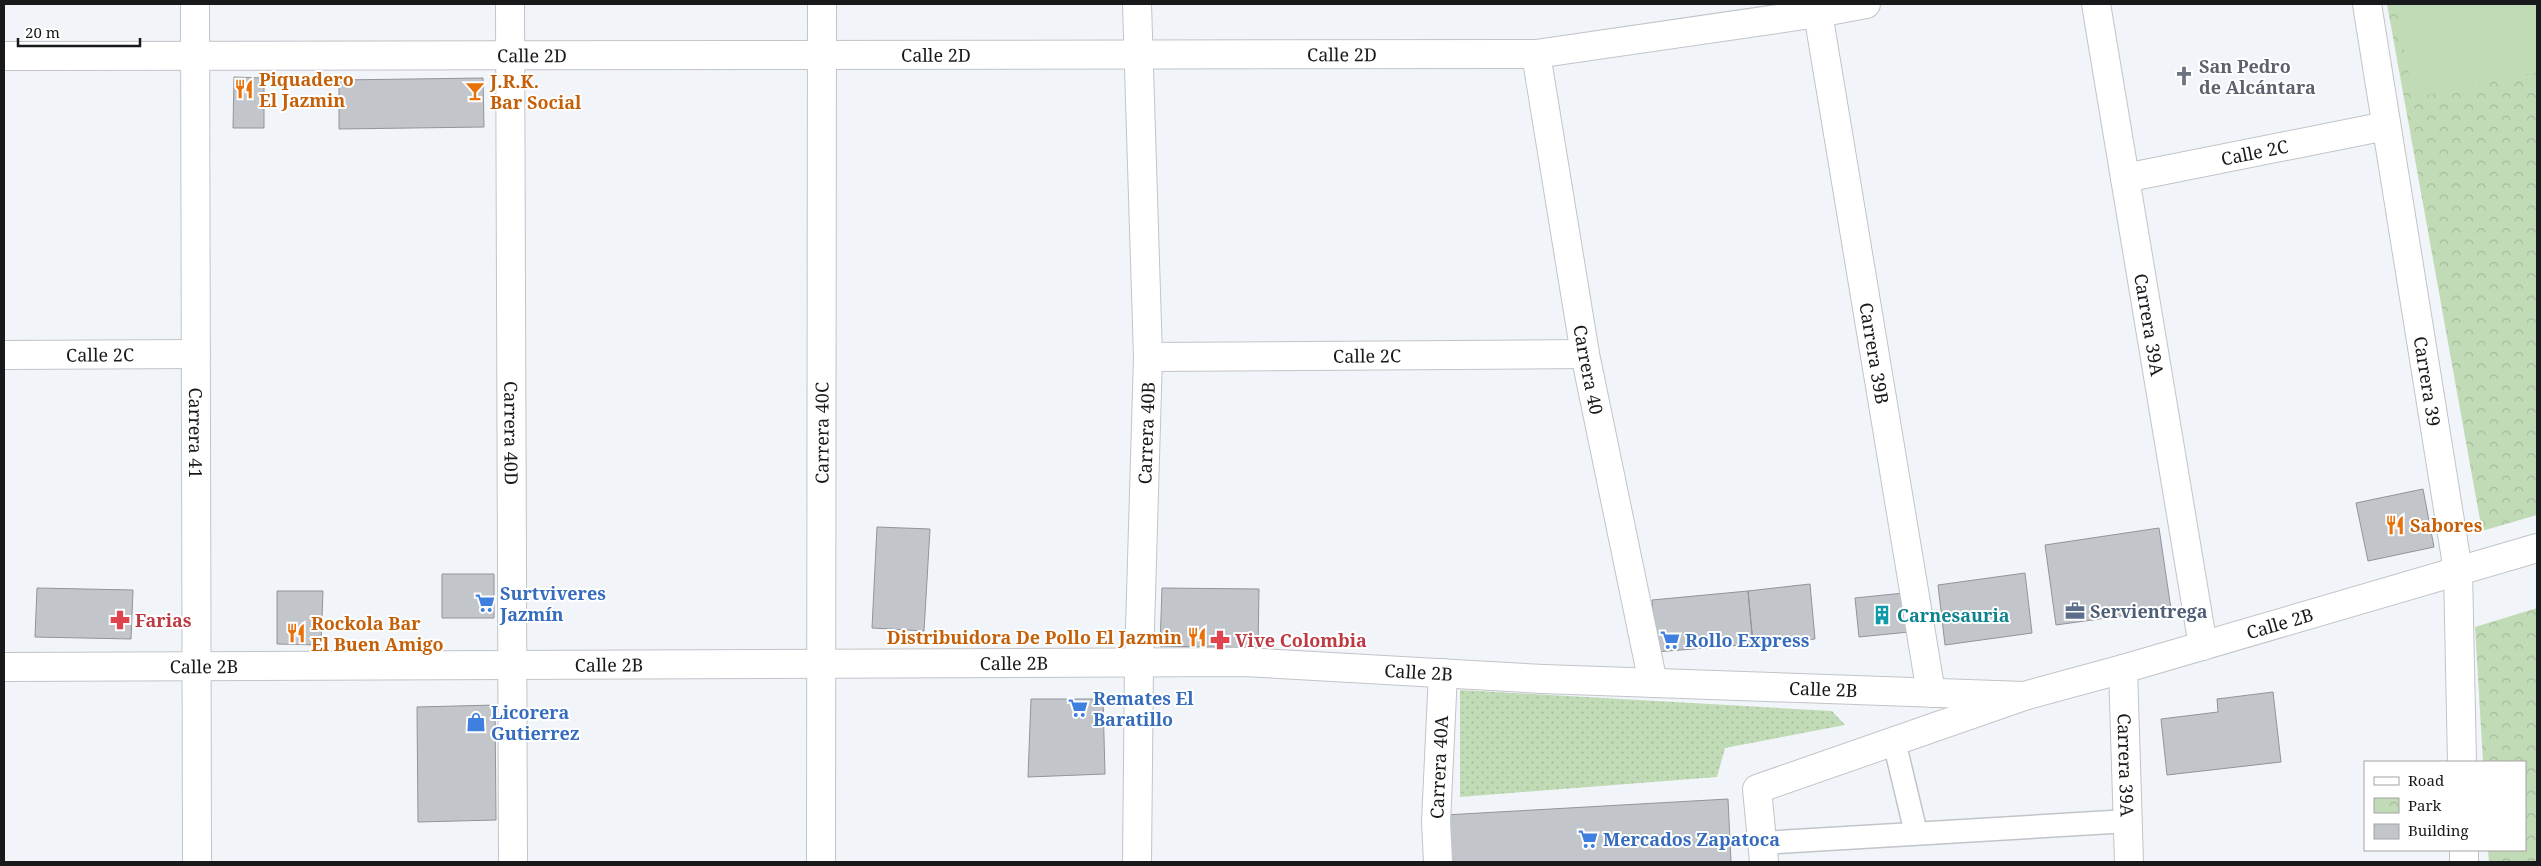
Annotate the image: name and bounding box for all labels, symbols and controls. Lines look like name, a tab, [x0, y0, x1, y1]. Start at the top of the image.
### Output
scale bar	[18, 15, 140, 47]
text: 20 m	[25, 22, 60, 42]
street label: Calle 2D	[1307, 42, 1377, 66]
street label: Calle 2D	[497, 43, 567, 67]
street label: Calle 2D	[901, 43, 971, 67]
place label: San Pedro de Alcántara	[2199, 54, 2316, 99]
church icon: San Pedro de Alcántara	[2173, 65, 2195, 87]
place label: Piquadero El Jazmin	[259, 67, 354, 112]
place label: J.R.K. Bar Social	[489, 69, 582, 114]
restaurant icon: Piquadero El Jazmin	[233, 78, 255, 100]
bar icon: J.R.K. Bar Social	[464, 80, 486, 102]
street label: Calle 2C	[2219, 134, 2290, 171]
street label: Carrera 39A	[2129, 272, 2170, 378]
street label: Carrera 39B	[1854, 301, 1895, 406]
street label: Carrera 40	[1568, 323, 1609, 417]
street label: Carrera 39	[2408, 334, 2447, 428]
street label: Calle 2C	[66, 342, 134, 367]
street label: Calle 2C	[1333, 343, 1401, 368]
street label: Carrera 40D	[499, 381, 524, 485]
street label: Carrera 40B	[1132, 381, 1160, 485]
street label: Carrera 40C	[809, 382, 834, 484]
street label: Carrera 41	[184, 388, 208, 478]
place label: Sabores	[2410, 513, 2483, 537]
restaurant icon: Sabores	[2384, 514, 2406, 536]
place label: Surtviveres Jazmín	[499, 581, 606, 626]
supermarket icon: Surtviveres Jazmín	[474, 592, 496, 614]
place label: Servientrega	[2090, 599, 2208, 623]
office icon: Servientrega	[2064, 600, 2086, 622]
street label: Calle 2B	[2243, 602, 2316, 644]
place label: Carnesauria	[1897, 603, 2010, 627]
building icon: Carnesauria	[1871, 604, 1893, 626]
place label: Farias	[135, 608, 192, 632]
pharmacy icon: Farias	[109, 609, 131, 631]
place label: Rockola Bar El Buen Amigo	[311, 611, 444, 656]
restaurant icon: Rockola Bar El Buen Amigo	[285, 622, 307, 644]
place label: Distribuidora De Pollo El Jazmin	[887, 625, 1182, 649]
restaurant icon: Distribuidora De Pollo El Jazmin	[1186, 626, 1208, 648]
place label: Vive Colombia	[1235, 628, 1367, 652]
place label: Rollo Express	[1685, 628, 1810, 652]
pharmacy icon: Vive Colombia	[1209, 629, 1231, 651]
supermarket icon: Rollo Express	[1659, 629, 1681, 651]
street label: Calle 2B	[980, 651, 1048, 675]
street label: Calle 2B	[575, 652, 643, 677]
street label: Calle 2B	[170, 654, 238, 678]
street label: Calle 2B	[1384, 658, 1454, 686]
street label: Calle 2B	[1789, 676, 1858, 702]
place label: Remates El Baratillo	[1093, 686, 1194, 731]
supermarket icon: Remates El Baratillo	[1067, 697, 1089, 719]
place label: Licorera Gutierrez	[491, 700, 579, 745]
shop icon: Licorera Gutierrez	[465, 711, 487, 733]
street label: Carrera 39A	[2112, 713, 2140, 817]
street label: Carrera 40A	[1424, 715, 1453, 819]
legend	[2364, 761, 2526, 851]
text: Road	[2408, 770, 2444, 790]
text: Park	[2408, 795, 2442, 815]
text: Building	[2408, 820, 2469, 840]
place label: Mercados Zapatoca	[1603, 827, 1780, 851]
supermarket icon: Mercados Zapatoca	[1577, 828, 1599, 850]

